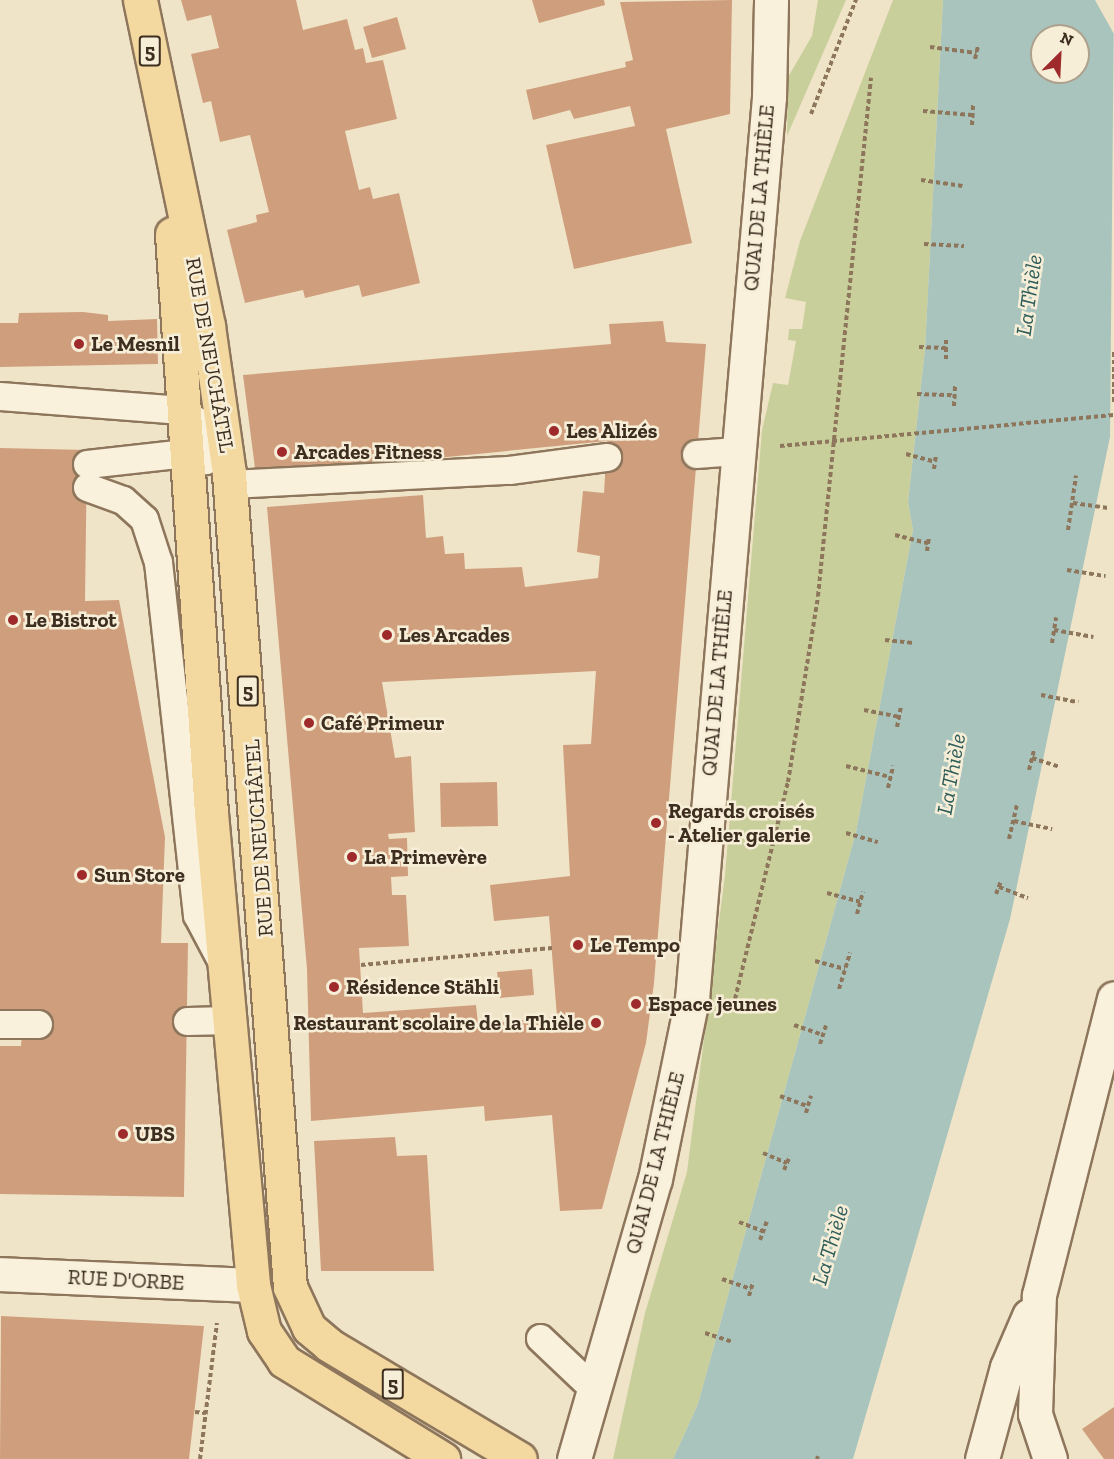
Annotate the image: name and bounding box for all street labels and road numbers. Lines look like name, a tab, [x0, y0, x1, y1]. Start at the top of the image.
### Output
road number: 5	[138, 34, 162, 68]
street label: QUAI DE LA THIÈLE	[738, 103, 780, 293]
street label: RUE DE NEUCHÂTEL	[180, 255, 240, 455]
street label: QUAI DE LA THIÈLE	[696, 588, 738, 778]
road number: 5	[236, 674, 260, 708]
street label: RUE DE NEUCHÂTEL	[240, 738, 278, 938]
street label: QUAI DE LA THIÈLE	[620, 1069, 690, 1257]
street label: RUE D'ORBE	[67, 1264, 185, 1296]
road number: 5	[381, 1367, 405, 1401]

